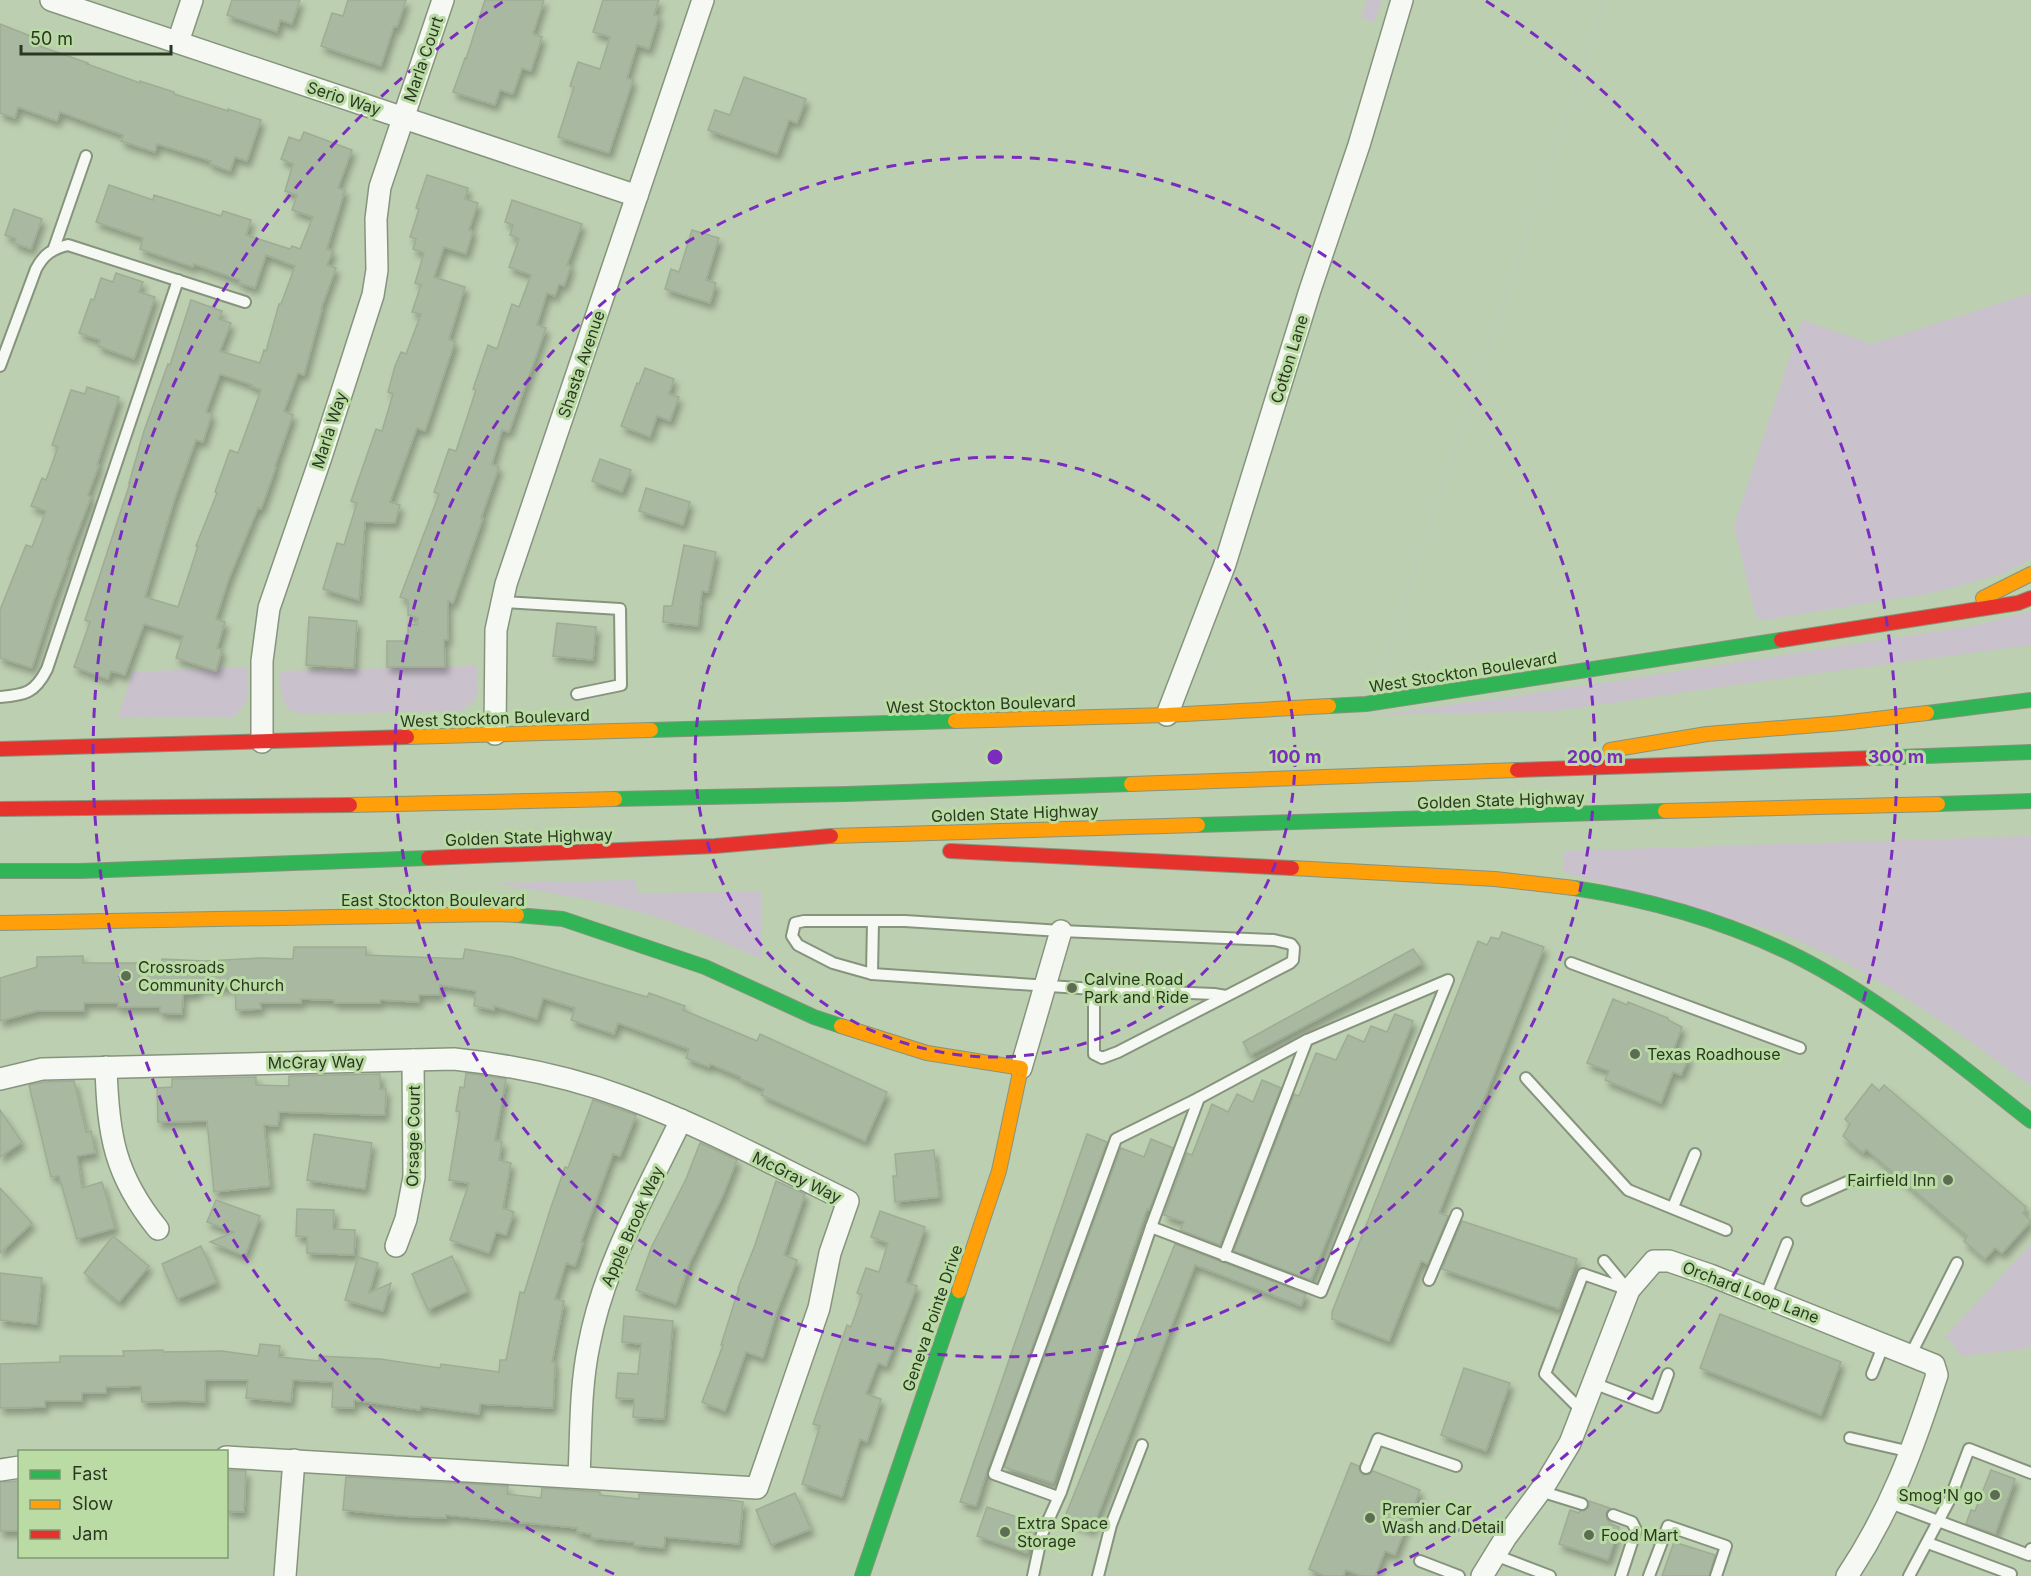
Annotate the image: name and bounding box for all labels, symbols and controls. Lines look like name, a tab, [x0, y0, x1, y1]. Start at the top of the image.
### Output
street label: Marla Court	[399, 14, 447, 104]
scale bar	[21, 18, 171, 56]
text: 50 m	[30, 28, 73, 49]
street label: Serio Way	[305, 77, 383, 119]
street label: Shasta Avenue	[553, 308, 609, 420]
street label: Cotton Lane	[1266, 312, 1312, 406]
street label: Marla Way	[307, 389, 351, 471]
street label: West Stockton Boulevard	[1368, 647, 1558, 697]
street label: West Stockton Boulevard	[886, 691, 1076, 717]
street label: West Stockton Boulevard	[400, 705, 590, 731]
text: 100 m	[1269, 746, 1321, 767]
text: 200 m	[1567, 746, 1623, 767]
text: 300 m	[1868, 746, 1924, 767]
centre of rings	[985, 747, 1005, 767]
street label: Golden State Highway	[1417, 787, 1585, 813]
street label: Golden State Highway	[931, 800, 1099, 826]
street label: Golden State Highway	[445, 824, 613, 850]
street label: East Stockton Boulevard	[341, 890, 525, 910]
place label: Crossroads Community Church	[138, 957, 284, 995]
marker: Crossroads Community Church	[119, 969, 133, 983]
place label: Calvine Road Park and Ride	[1084, 969, 1189, 1007]
marker: Calvine Road Park and Ride	[1065, 981, 1079, 995]
place label: Texas Roadhouse	[1647, 1044, 1781, 1064]
marker: Texas Roadhouse	[1628, 1047, 1642, 1061]
street label: McGray Way	[268, 1051, 364, 1073]
street label: Orsage Court	[402, 1085, 424, 1187]
street label: McGray Way	[749, 1147, 845, 1207]
street label: Apple Brook Way	[596, 1163, 668, 1289]
place label: Fairfield Inn	[1847, 1170, 1936, 1190]
marker: Fairfield Inn	[1941, 1173, 1955, 1187]
street label: Geneva Pointe Drive	[898, 1242, 966, 1394]
street label: Orchard Loop Lane	[1680, 1257, 1822, 1327]
legend	[18, 1450, 228, 1558]
text: Fast	[72, 1463, 108, 1484]
place label: Smog'N go	[1899, 1485, 1983, 1505]
marker: Smog'N go	[1988, 1488, 2002, 1502]
text: Slow	[72, 1493, 113, 1514]
place label: Premier Car Wash and Detail	[1382, 1499, 1504, 1537]
marker: Premier Car Wash and Detail	[1363, 1511, 1377, 1525]
place label: Extra Space Storage	[1017, 1513, 1108, 1551]
text: Jam	[72, 1523, 108, 1544]
marker: Extra Space Storage	[998, 1525, 1012, 1539]
place label: Food Mart	[1601, 1525, 1678, 1545]
marker: Food Mart	[1582, 1528, 1596, 1542]

